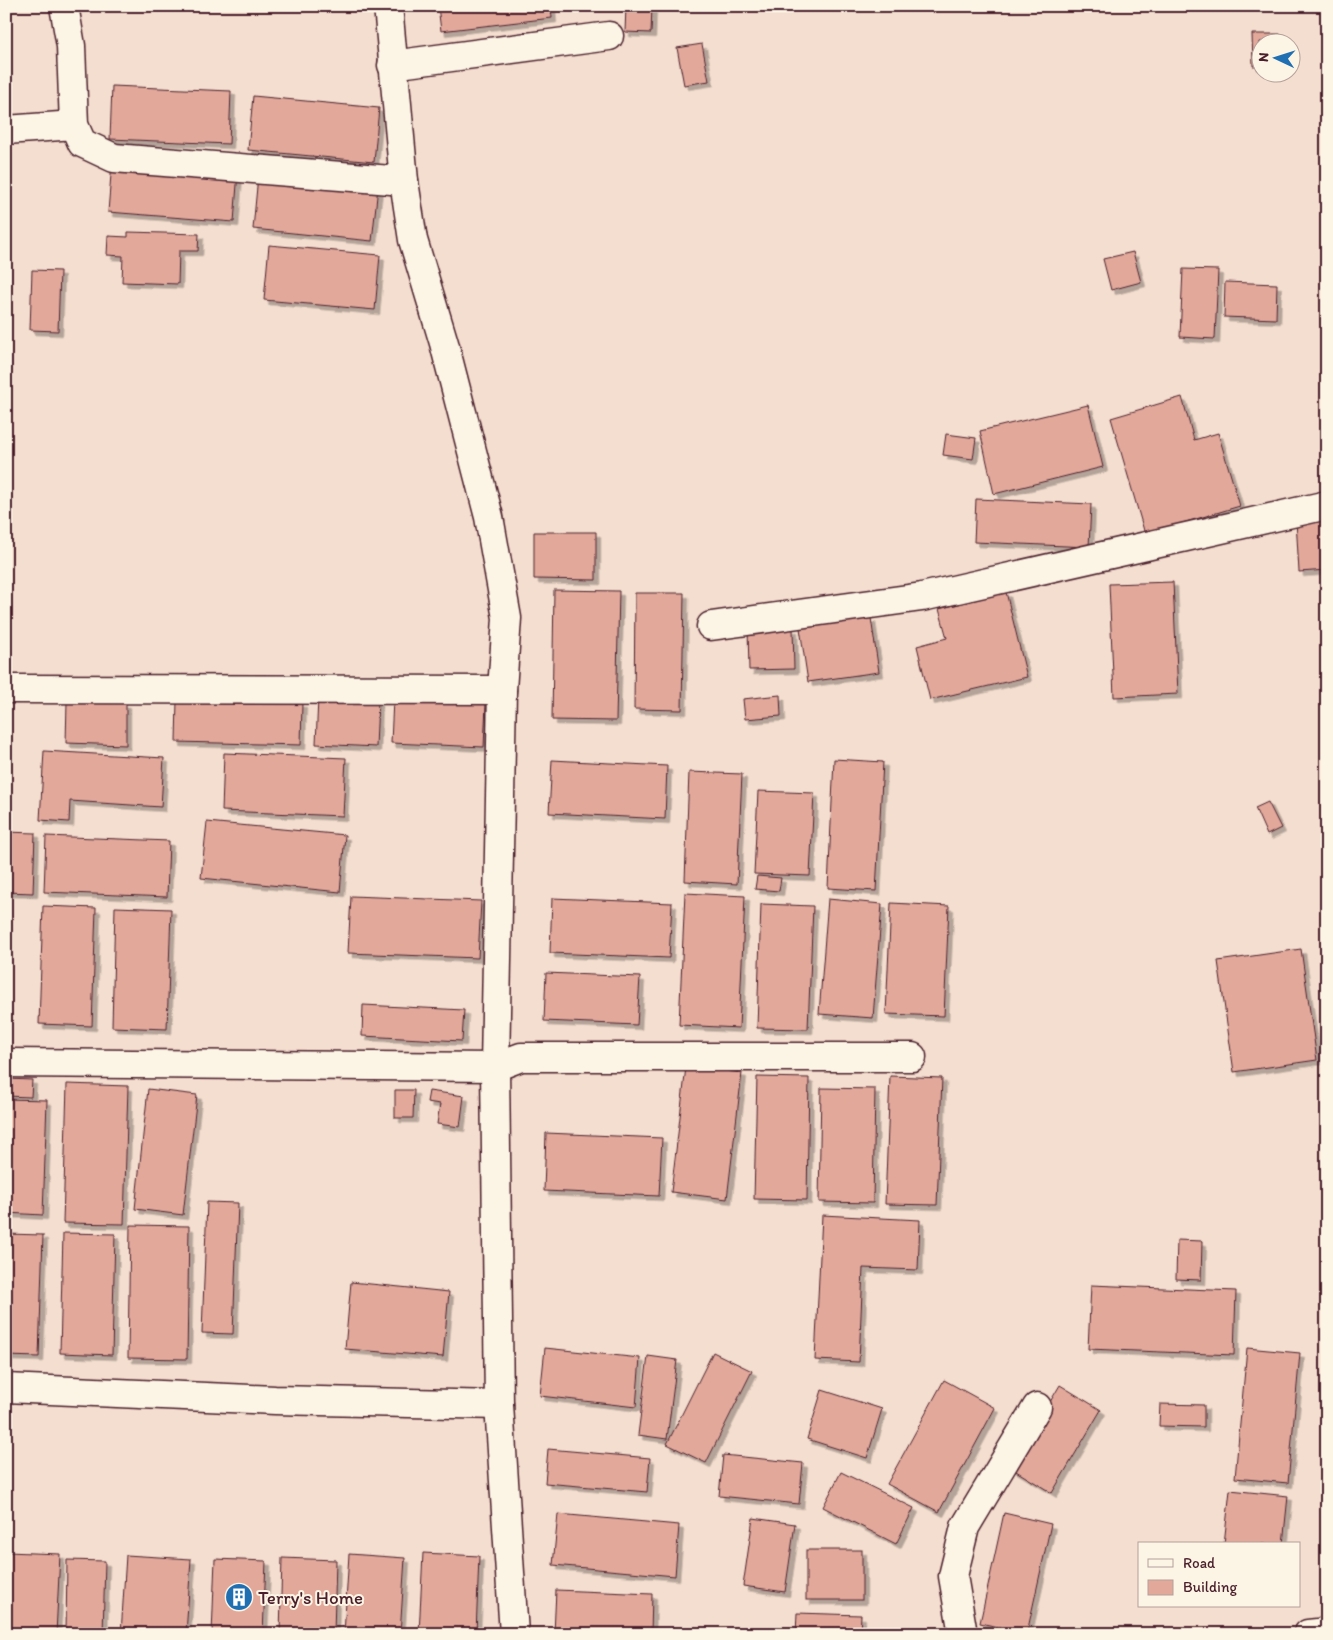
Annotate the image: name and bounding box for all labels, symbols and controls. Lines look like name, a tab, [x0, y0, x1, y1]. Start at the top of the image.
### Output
north arrow	[1250, 32, 1300, 82]
text: N	[1255, 52, 1272, 62]
legend	[1138, 1542, 1300, 1608]
text: Road	[1183, 1554, 1216, 1572]
text: Building	[1183, 1578, 1237, 1596]
building icon: Terry's Home	[224, 1582, 254, 1612]
place label: Terry's Home	[258, 1586, 363, 1609]

